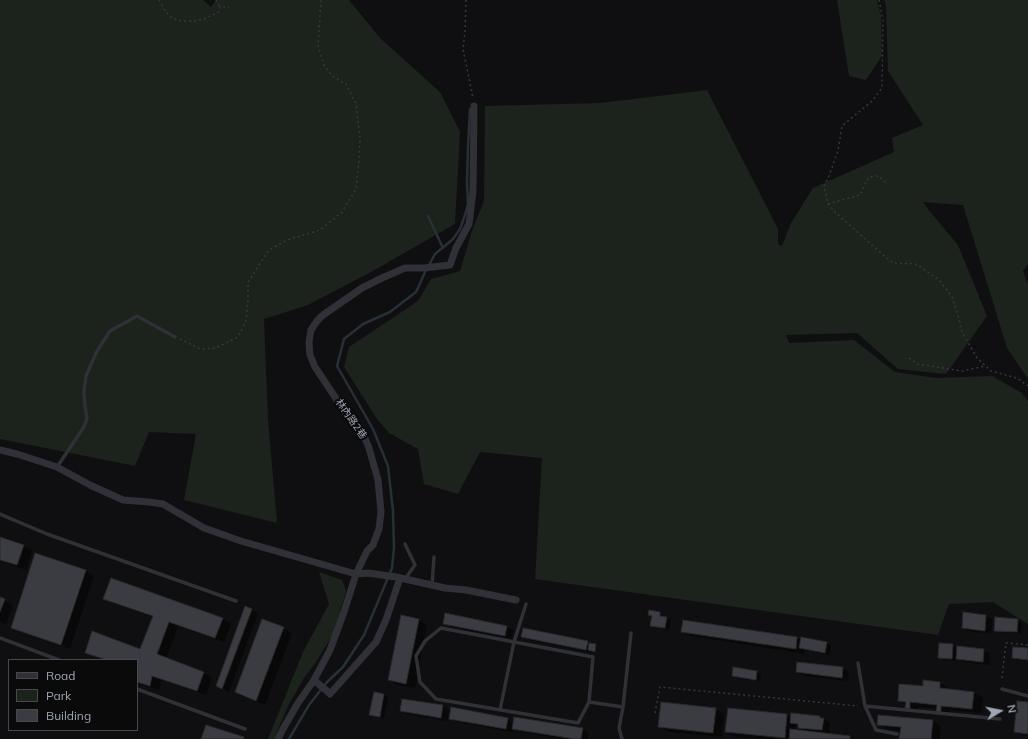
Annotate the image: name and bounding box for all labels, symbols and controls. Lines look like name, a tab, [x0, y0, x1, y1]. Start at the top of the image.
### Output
street label: 林內路2巷	[333, 397, 369, 441]
legend	[8, 659, 138, 731]
text: Road	[46, 668, 75, 683]
text: Park	[46, 688, 71, 703]
north arrow	[980, 691, 1020, 731]
text: N	[1004, 704, 1019, 714]
text: Building	[46, 708, 91, 723]

